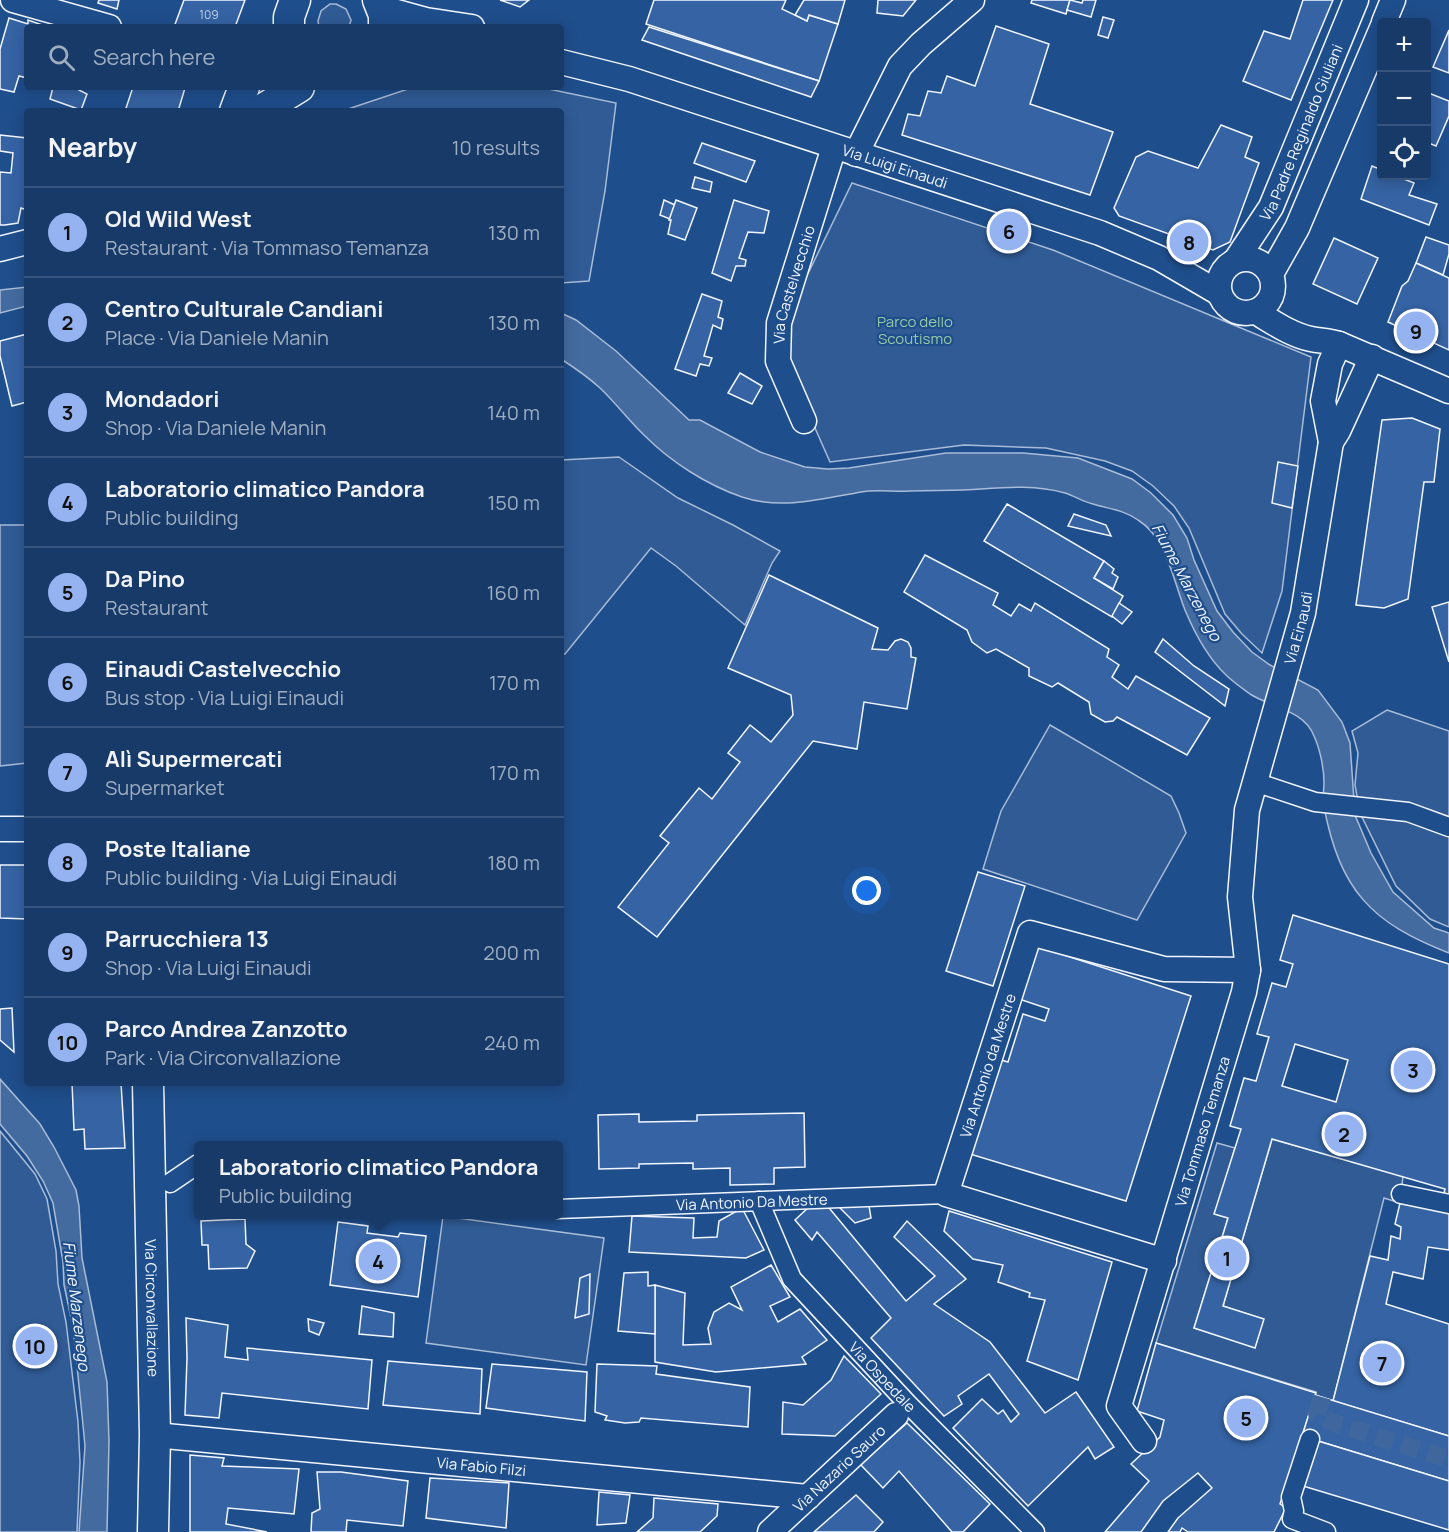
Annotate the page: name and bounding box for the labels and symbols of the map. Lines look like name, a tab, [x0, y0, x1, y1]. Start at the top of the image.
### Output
house number: 109	[199, 6, 219, 23]
street label: Via Padre Reginaldo Giuliani	[1254, 41, 1347, 225]
street label: Via Luigi Einaudi	[840, 139, 950, 193]
pin: 6	[990, 208, 1028, 254]
pin: 8	[1170, 220, 1208, 264]
street label: Via Castelvecchio	[768, 223, 819, 344]
pin: 9	[1396, 308, 1436, 354]
park label: Parco dello Scoutismo	[877, 311, 953, 349]
water label: Fiume Marzenego	[1147, 519, 1228, 646]
street label: Via Einaudi	[1279, 590, 1317, 666]
your location	[852, 876, 881, 905]
street label: Via Antonio da Mestre	[954, 990, 1020, 1140]
pin: 3	[1394, 1048, 1432, 1092]
street label: Via Tommaso Temanza	[1169, 1054, 1235, 1209]
pin: 2	[1324, 1112, 1364, 1156]
street label: Via Antonio Da Mestre	[676, 1188, 828, 1215]
pin: 1	[1208, 1236, 1246, 1280]
pin: 4	[358, 1238, 398, 1284]
street label: Via Circonvallazione	[141, 1239, 164, 1377]
water label: Fiume Marzenego	[58, 1240, 96, 1373]
pin: 10	[15, 1324, 54, 1368]
street label: Via Ospedale	[845, 1337, 921, 1417]
pin: 7	[1362, 1340, 1402, 1386]
pin: 5	[1226, 1396, 1266, 1440]
street label: Via Nazario Sauro	[788, 1420, 890, 1516]
street label: Via Fabio Filzi	[436, 1451, 527, 1481]

